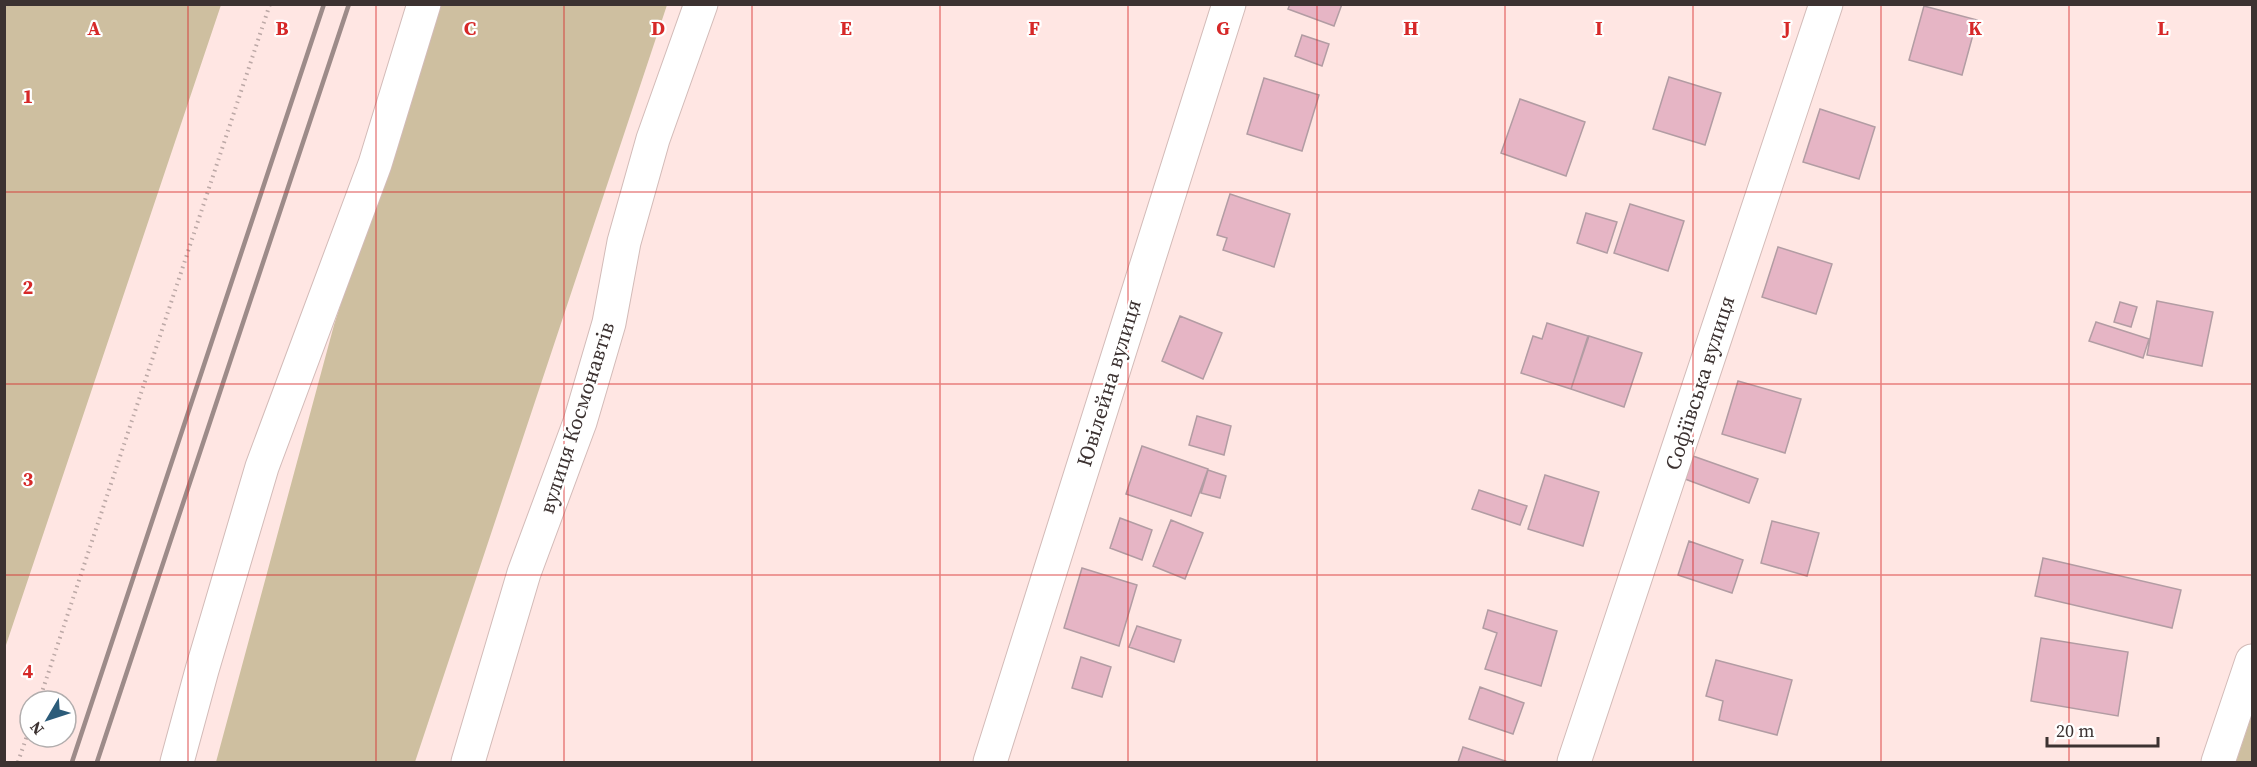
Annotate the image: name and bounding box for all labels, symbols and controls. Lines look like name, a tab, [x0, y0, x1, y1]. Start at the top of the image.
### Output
text: A	[87, 14, 101, 42]
text: B	[275, 14, 289, 42]
text: C	[464, 14, 476, 42]
text: D	[651, 14, 665, 42]
text: E	[840, 14, 852, 42]
text: F	[1028, 14, 1040, 42]
text: G	[1216, 14, 1230, 42]
text: H	[1403, 14, 1419, 42]
text: I	[1595, 14, 1603, 42]
text: J	[1781, 14, 1791, 42]
text: K	[1968, 14, 1982, 42]
text: L	[2157, 14, 2169, 42]
text: 1	[23, 82, 33, 110]
text: 2	[23, 273, 34, 301]
street label: Софіївська вулиця	[1658, 292, 1741, 474]
street label: Ювілейна вулиця	[1069, 296, 1148, 470]
street label: вулиця Космонавтів	[532, 318, 621, 517]
text: 3	[23, 465, 34, 493]
text: 4	[23, 657, 34, 685]
north arrow	[18, 689, 78, 749]
scale bar	[2047, 710, 2158, 748]
text: N	[24, 717, 49, 740]
text: 20 m	[2056, 718, 2094, 743]

